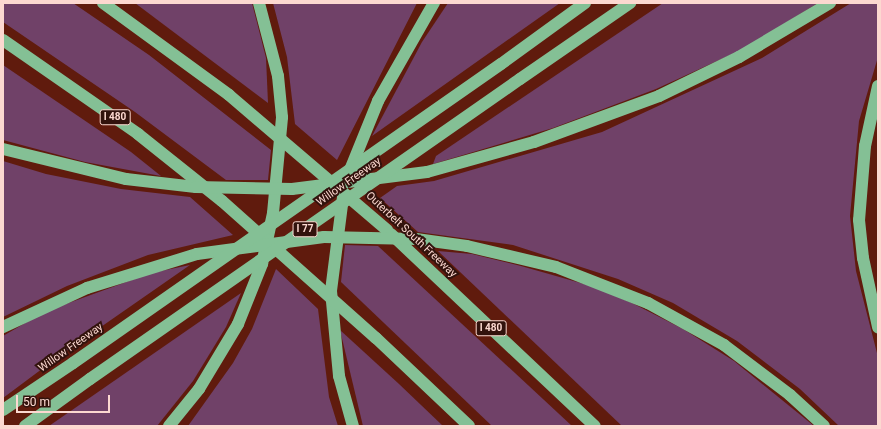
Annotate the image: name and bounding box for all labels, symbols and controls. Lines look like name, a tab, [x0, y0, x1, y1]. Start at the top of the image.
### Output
road number: I 480	[99, 109, 131, 125]
street label: Willow Freeway	[314, 155, 384, 209]
street label: Outerbelt South Freeway	[363, 189, 459, 281]
road number: I 77	[292, 221, 318, 237]
road number: I 480	[475, 320, 507, 336]
street label: Willow Freeway	[36, 321, 106, 375]
scale bar	[18, 387, 112, 413]
text: 50 m	[23, 395, 50, 409]

